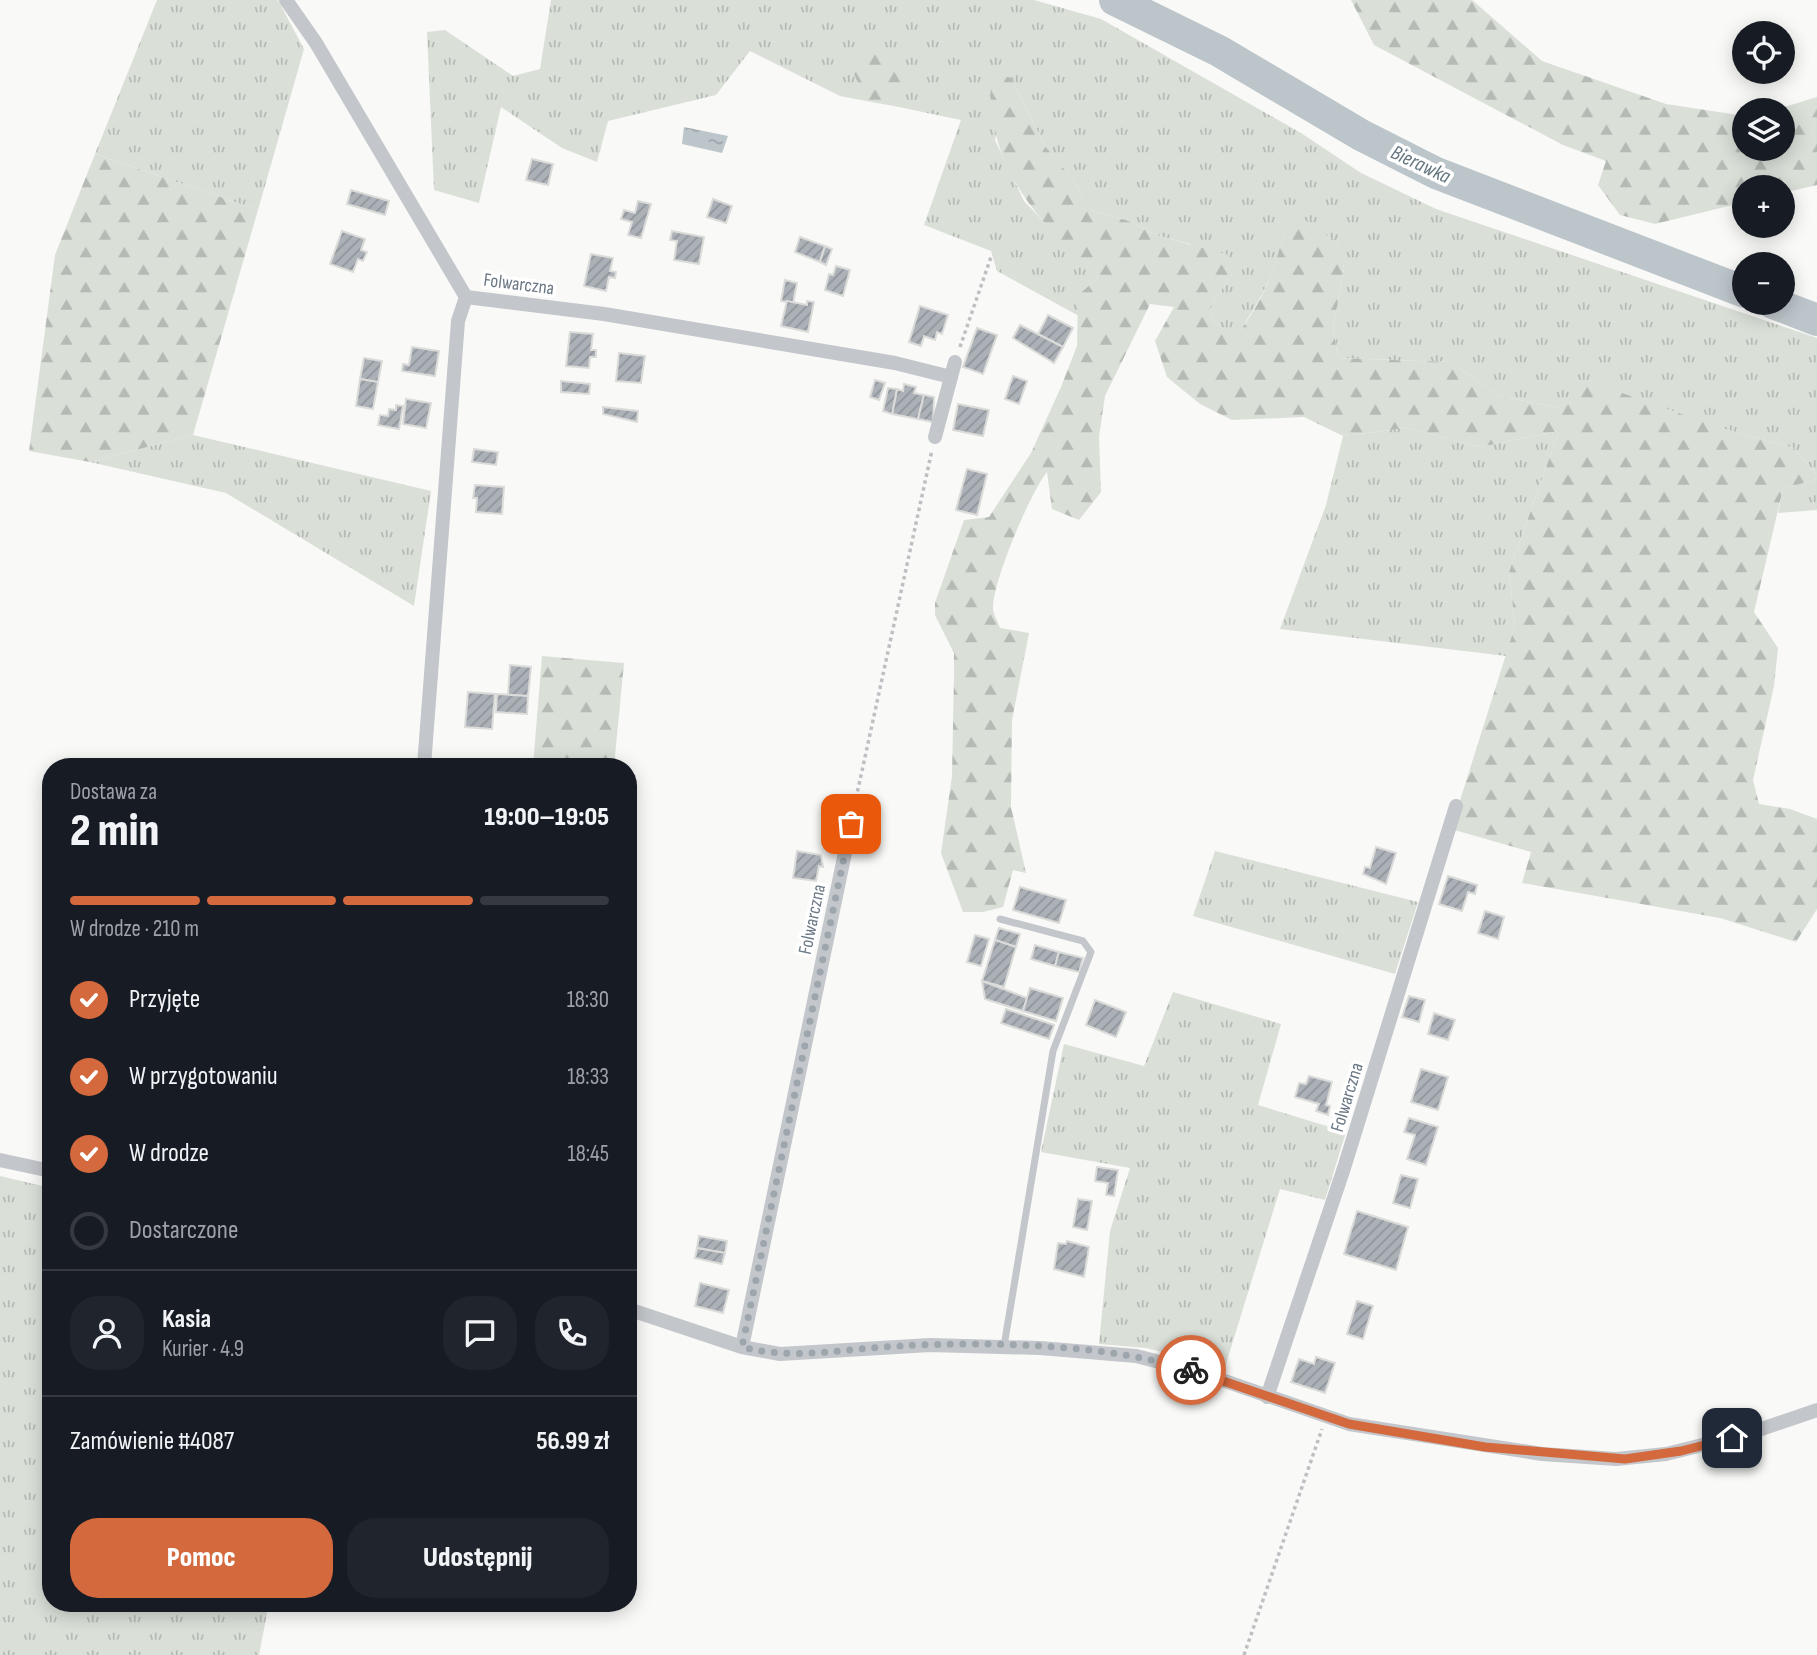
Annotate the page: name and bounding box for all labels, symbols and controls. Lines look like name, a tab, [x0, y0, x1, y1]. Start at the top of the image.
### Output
map controls	[1732, 21, 1795, 315]
button: locate	[1732, 21, 1795, 84]
button: layers	[1732, 98, 1795, 161]
water label: Bierawka	[1387, 140, 1455, 189]
button: +	[1732, 175, 1795, 238]
button: −	[1732, 252, 1795, 315]
street label: Folwarczna	[482, 269, 555, 300]
text: Dostawa za	[70, 778, 157, 806]
pin	[821, 794, 881, 854]
text: 19:00–19:05	[484, 802, 609, 833]
text: 2 min	[70, 804, 159, 859]
icon: bag	[832, 805, 870, 843]
street label: Folwarczna	[794, 882, 831, 956]
text: W drodze · 210 m	[70, 915, 199, 943]
icon: check	[70, 981, 108, 1019]
text: Przyjęte	[129, 984, 200, 1015]
text: 18:30	[567, 986, 609, 1014]
icon: check	[70, 1058, 108, 1096]
street label: Folwarczna	[1326, 1060, 1369, 1135]
text: W przygotowaniu	[129, 1061, 278, 1092]
text: 18:33	[567, 1063, 609, 1091]
icon: check	[70, 1135, 108, 1173]
text: W drodze	[129, 1138, 209, 1169]
text: 18:45	[568, 1140, 609, 1168]
text: Dostarczone	[129, 1215, 238, 1246]
button: person	[70, 1296, 144, 1370]
button: chat	[443, 1296, 517, 1370]
button: phone	[535, 1296, 609, 1370]
text: Kasia	[162, 1304, 211, 1335]
text: Kurier · 4.9	[162, 1335, 244, 1363]
courier	[1156, 1335, 1226, 1405]
icon: bike	[1172, 1351, 1210, 1389]
pin	[1702, 1408, 1762, 1468]
icon: home	[1713, 1419, 1751, 1457]
text: Zamówienie #4087	[70, 1426, 234, 1457]
text: 56.99 zł	[536, 1426, 609, 1457]
button: Pomoc	[70, 1518, 333, 1598]
button: Udostępnij	[347, 1518, 609, 1598]

